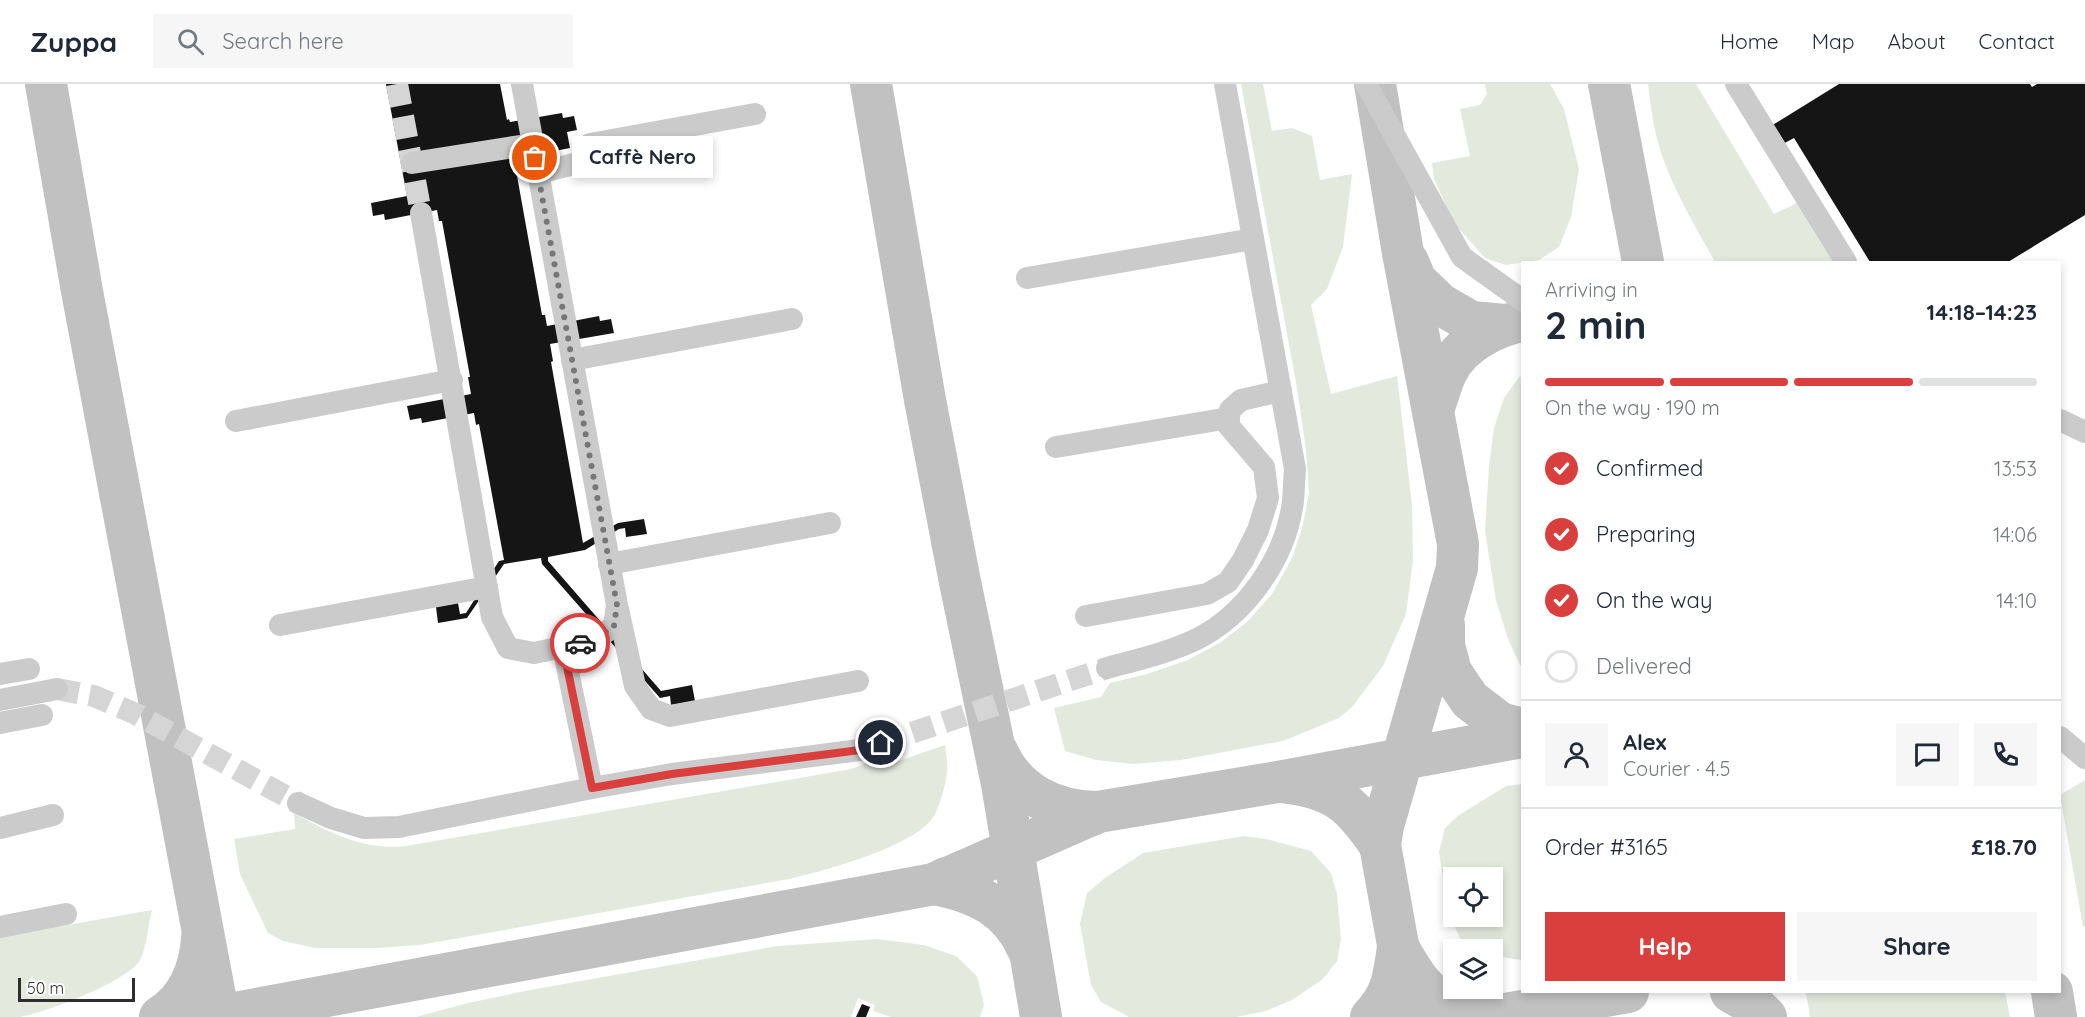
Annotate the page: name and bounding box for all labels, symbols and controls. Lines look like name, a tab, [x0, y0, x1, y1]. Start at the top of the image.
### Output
search box	[153, 14, 573, 68]
text: Zuppa	[30, 24, 117, 59]
icon: search	[174, 25, 207, 58]
text: Search here	[222, 27, 344, 55]
text: Home	[1720, 28, 1779, 54]
text: Map	[1812, 28, 1855, 54]
text: About	[1888, 28, 1946, 54]
text: Contact	[1979, 28, 2055, 54]
pin	[509, 132, 560, 183]
callout: Caffè Nero	[571, 137, 712, 179]
icon: bag	[518, 141, 551, 174]
text: Caffè Nero	[589, 144, 696, 169]
text: Arriving in	[1545, 277, 1638, 302]
text: 14:18–14:23	[1927, 298, 2037, 326]
text: 2 min	[1545, 300, 1647, 349]
text: On the way · 190 m	[1545, 395, 1720, 420]
icon: check	[1545, 452, 1578, 485]
text: Confirmed	[1596, 454, 1703, 482]
text: 13:53	[1994, 456, 2037, 481]
icon: check	[1545, 518, 1578, 551]
text: Preparing	[1596, 520, 1696, 548]
text: 14:06	[1993, 522, 2037, 547]
icon: check	[1545, 584, 1578, 617]
text: On the way	[1596, 586, 1712, 614]
text: 14:10	[1996, 588, 2037, 613]
courier	[550, 613, 610, 673]
icon: car	[564, 627, 597, 660]
text: Delivered	[1596, 652, 1692, 680]
pin	[855, 717, 906, 768]
button: person	[1545, 723, 1608, 786]
button: chat	[1896, 723, 1959, 786]
button: phone	[1974, 723, 2037, 786]
icon: home	[864, 726, 897, 759]
text: Alex	[1623, 728, 1666, 756]
text: Courier · 4.5	[1623, 756, 1730, 781]
text: Order #3165	[1545, 833, 1668, 861]
text: £18.70	[1972, 833, 2037, 861]
map controls	[1443, 867, 1503, 999]
button: locate	[1443, 867, 1503, 927]
button: Help	[1545, 912, 1785, 981]
button: Share	[1797, 912, 2037, 981]
button: layers	[1443, 939, 1503, 999]
scale bar	[18, 975, 135, 1002]
text: 50 m	[27, 978, 64, 998]

